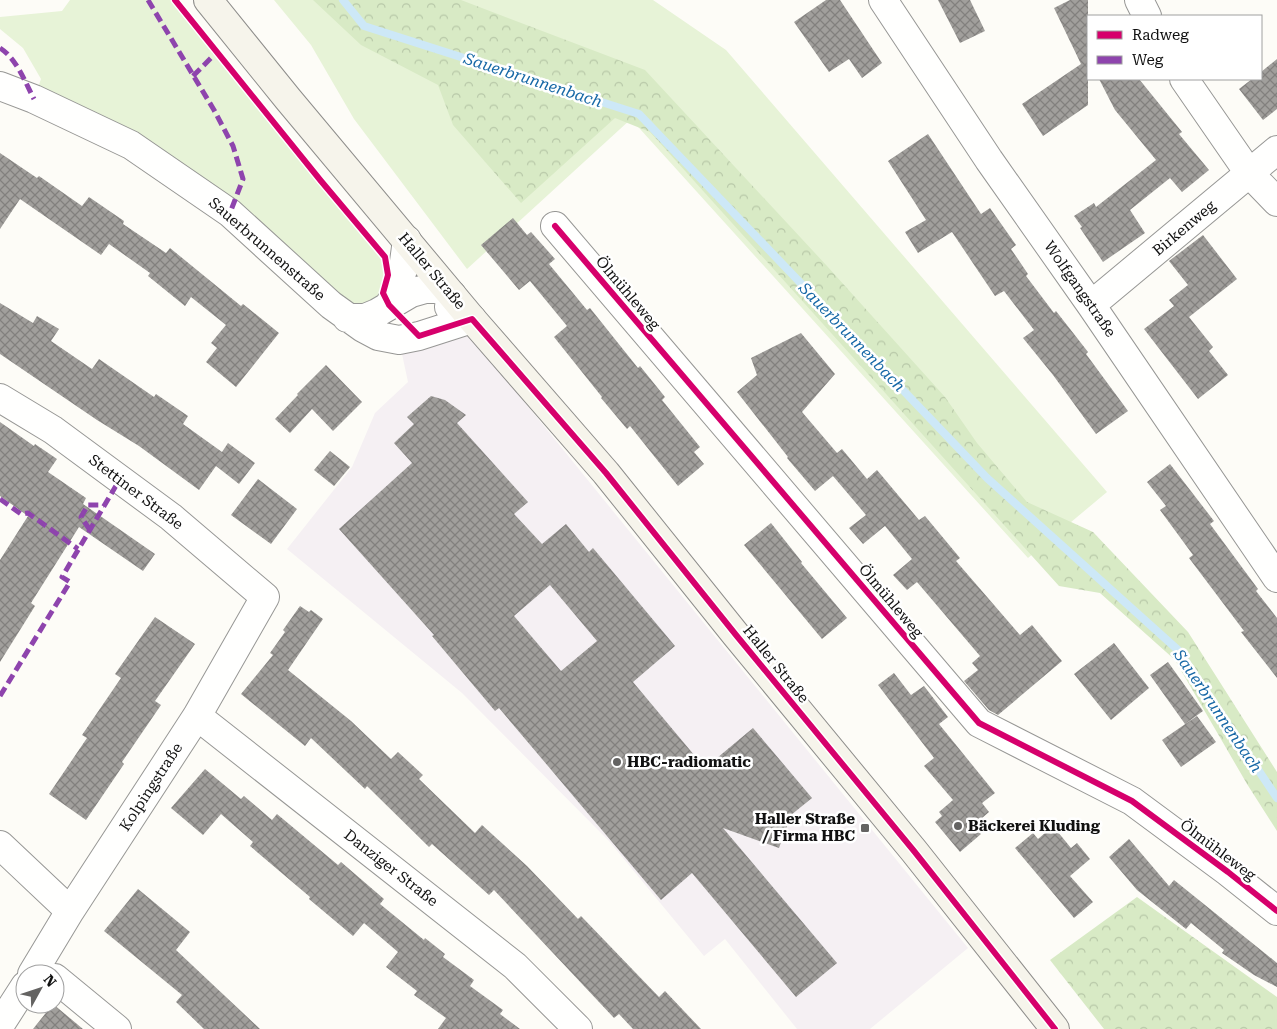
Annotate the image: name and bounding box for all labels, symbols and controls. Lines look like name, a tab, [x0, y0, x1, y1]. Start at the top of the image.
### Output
legend	[1087, 15, 1262, 80]
text: Radweg	[1132, 26, 1189, 44]
water label: Sauerbrunnenbach	[460, 48, 605, 111]
text: Weg	[1132, 51, 1164, 69]
street label: Sauerbrunnenstraße	[205, 194, 329, 304]
street label: Birkenweg	[1149, 196, 1219, 260]
street label: Haller Straße	[395, 229, 469, 313]
street label: Wolfgangstraße	[1040, 238, 1120, 340]
street label: Ölmühleweg	[592, 253, 664, 334]
water label: Sauerbrunnenbach	[794, 278, 909, 396]
street label: Stettiner Straße	[85, 451, 187, 533]
street label: Ölmühleweg	[855, 561, 927, 642]
street label: Haller Straße	[739, 622, 813, 706]
water label: Sauerbrunnenbach	[1169, 645, 1266, 776]
street label: Kolpingstraße	[116, 739, 186, 835]
place label: HBC-radiomatic	[627, 753, 751, 771]
marker: HBC-radiomatic	[611, 756, 623, 768]
place label: Haller Straße / Firma HBC	[755, 810, 855, 845]
street label: Ölmühleweg	[1176, 816, 1260, 885]
place label: Bäckerei Kluding	[968, 817, 1101, 835]
marker: Bäckerei Kluding	[952, 820, 964, 832]
marker: Haller Straße / Firma HBC	[859, 822, 871, 834]
street label: Danziger Straße	[340, 826, 442, 910]
north arrow	[15, 964, 65, 1014]
text: N	[40, 971, 60, 990]

